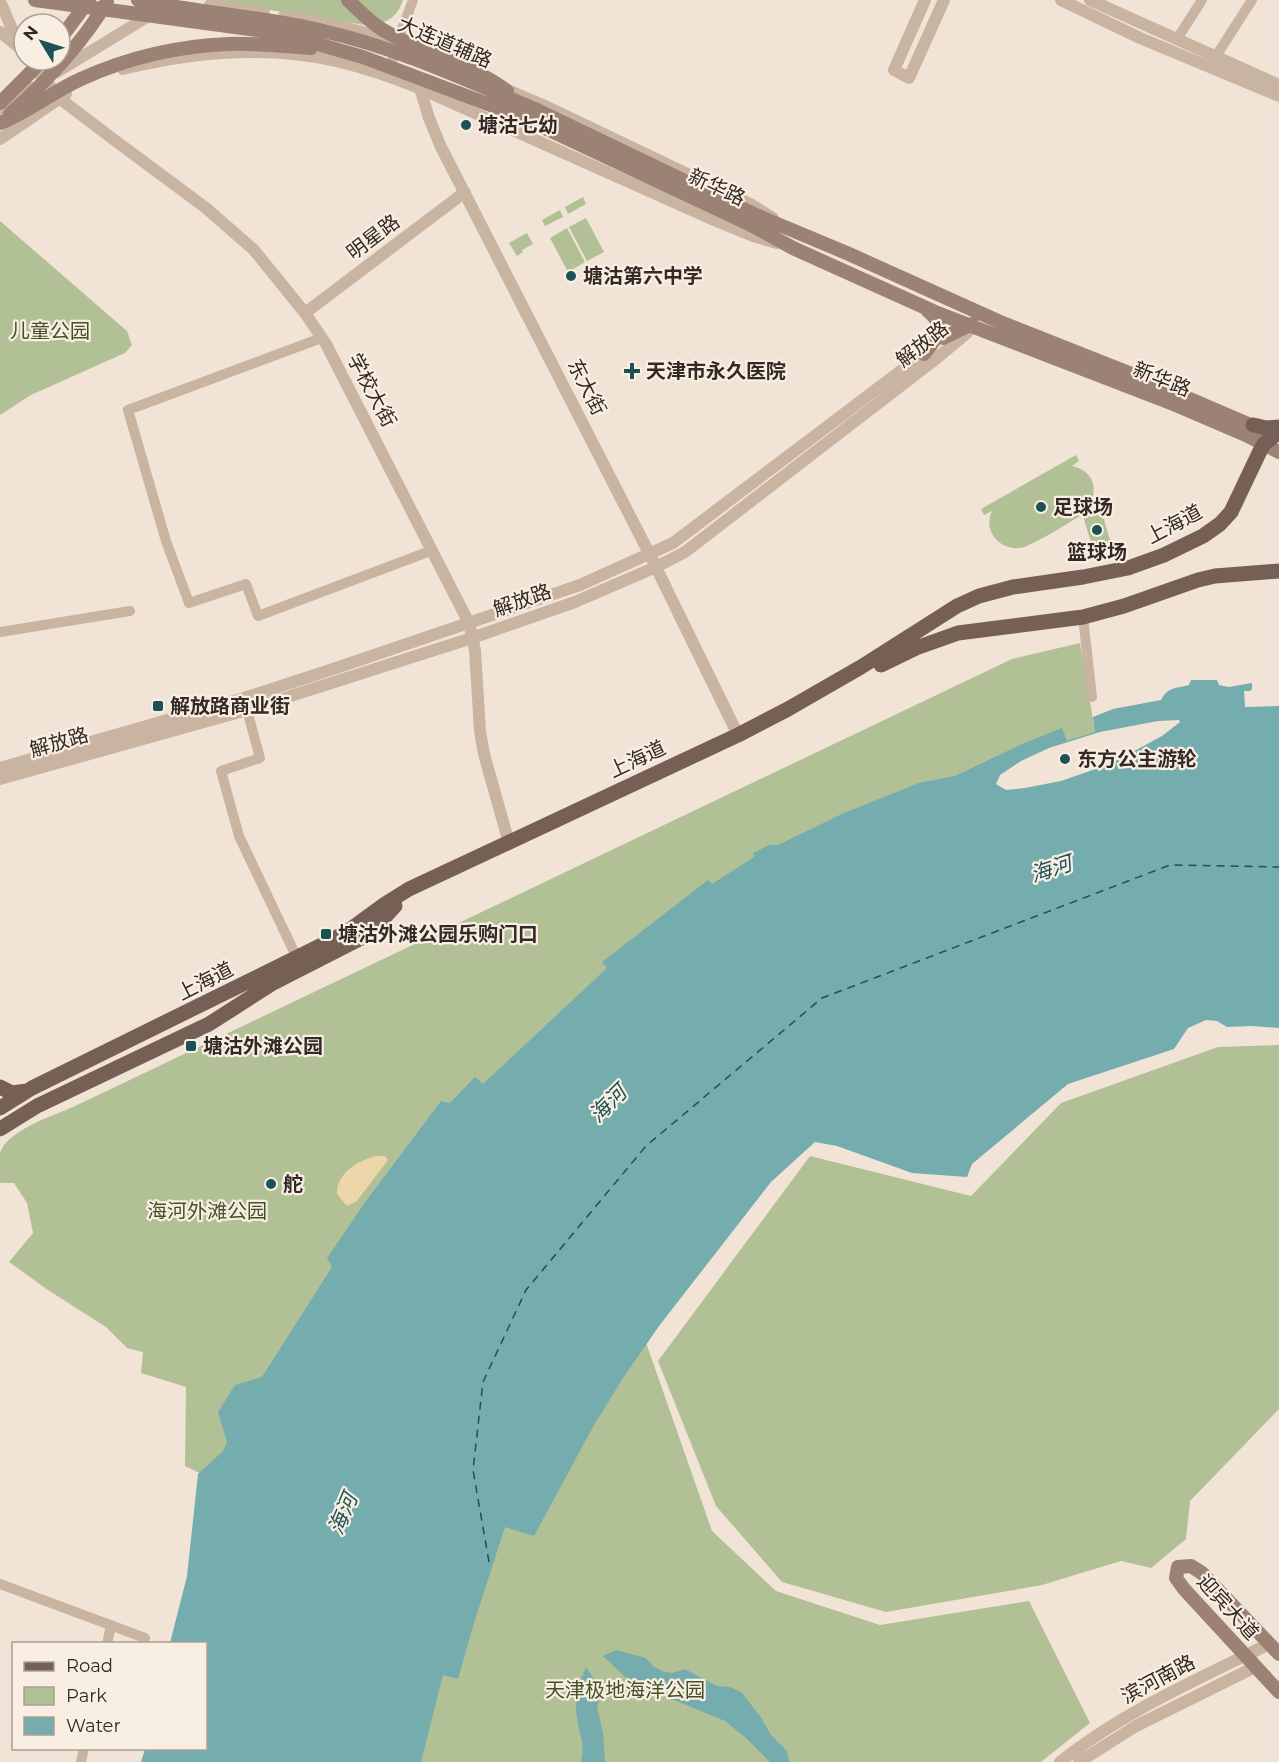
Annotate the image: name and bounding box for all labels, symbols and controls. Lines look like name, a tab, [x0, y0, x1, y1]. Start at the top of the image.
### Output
street label: 大连道辅路	[394, 11, 496, 73]
north arrow	[12, 12, 72, 72]
text: N	[19, 22, 42, 44]
place label: 塘沽七幼	[478, 113, 558, 137]
marker: 塘沽七幼	[459, 118, 473, 132]
street label: 新华路	[685, 163, 749, 211]
street label: 明星路	[342, 209, 404, 265]
place label: 塘沽第六中学	[583, 264, 703, 288]
marker: 塘沽第六中学	[564, 269, 578, 283]
street label: 解放路	[891, 316, 953, 372]
park label: 儿童公园	[10, 319, 90, 343]
street label: 学校大街	[343, 349, 401, 431]
street label: 东大街	[563, 355, 611, 419]
street label: 新华路	[1130, 357, 1194, 401]
place label: 天津市永久医院	[646, 359, 786, 383]
marker: 天津市永久医院	[623, 362, 641, 380]
place label: 足球场	[1053, 495, 1113, 519]
street label: 上海道	[1142, 499, 1206, 549]
marker: 足球场	[1034, 500, 1048, 514]
marker: 篮球场	[1090, 523, 1104, 537]
place label: 篮球场	[1067, 540, 1127, 564]
street label: 解放路	[490, 579, 554, 621]
place label: 解放路商业街	[170, 694, 290, 718]
marker: 解放路商业街	[151, 699, 165, 713]
street label: 解放路	[27, 722, 91, 762]
street label: 上海道	[605, 735, 669, 783]
place label: 东方公主游轮	[1077, 747, 1197, 771]
marker: 东方公主游轮	[1058, 752, 1072, 766]
water label: 海河	[1027, 849, 1078, 887]
place label: 塘沽外滩公园乐购门口	[338, 922, 538, 946]
marker: 塘沽外滩公园乐购门口	[319, 927, 333, 941]
street label: 上海道	[173, 957, 237, 1005]
place label: 塘沽外滩公园	[203, 1034, 323, 1058]
marker: 塘沽外滩公园	[184, 1039, 198, 1053]
water label: 海河	[584, 1077, 634, 1127]
place label: 舵	[283, 1172, 303, 1196]
marker: 舵	[264, 1177, 278, 1191]
park label: 海河外滩公园	[147, 1199, 267, 1223]
water label: 海河	[323, 1486, 364, 1538]
street label: 迎宾大道	[1192, 1569, 1264, 1645]
legend	[12, 1642, 207, 1750]
street label: 滨河南路	[1117, 1650, 1199, 1708]
text: Road	[66, 1655, 113, 1677]
park label: 天津极地海洋公园	[545, 1678, 705, 1702]
text: Park	[66, 1685, 107, 1707]
text: Water	[66, 1715, 121, 1737]

